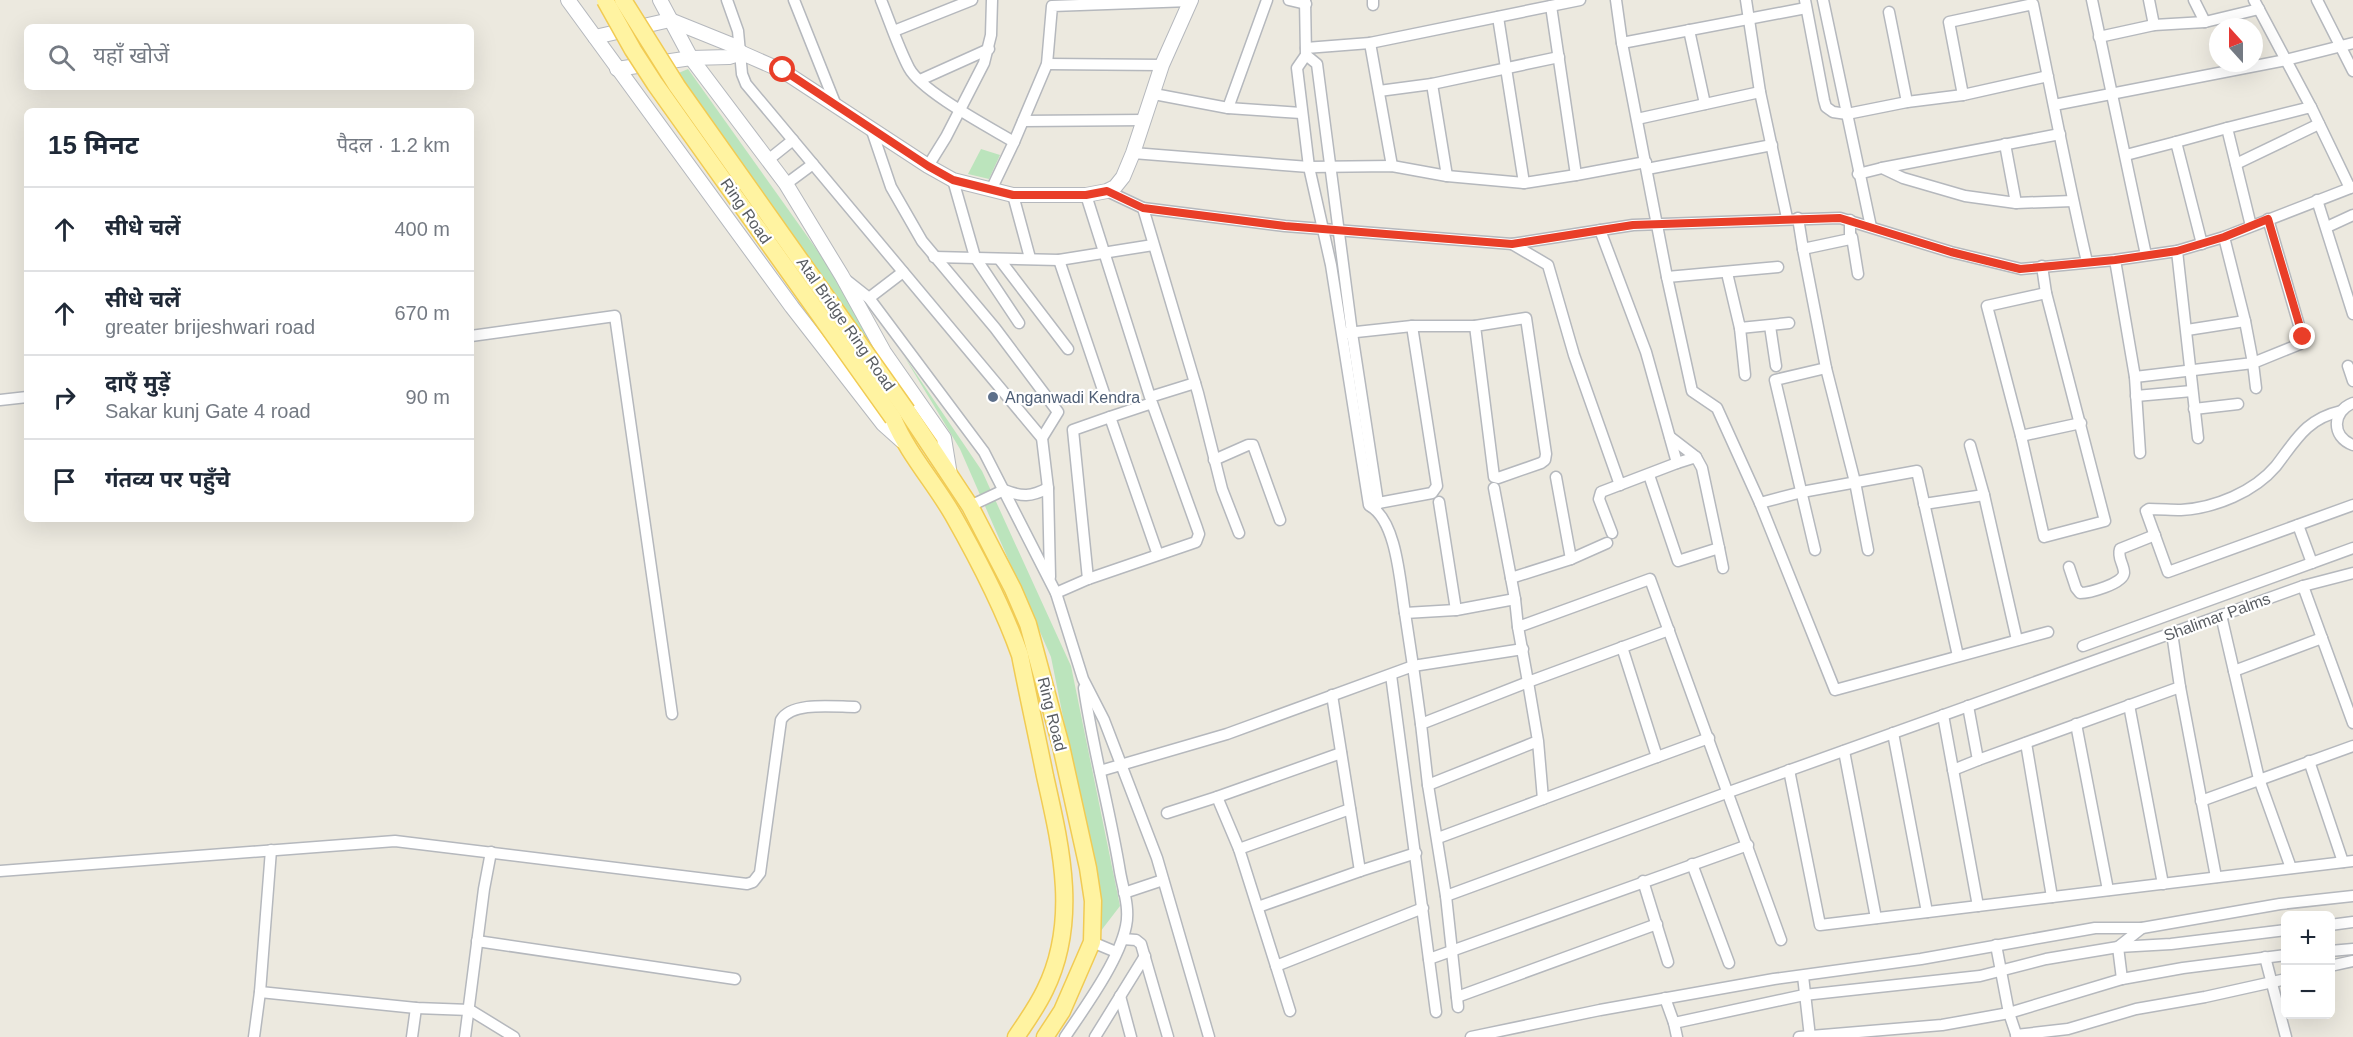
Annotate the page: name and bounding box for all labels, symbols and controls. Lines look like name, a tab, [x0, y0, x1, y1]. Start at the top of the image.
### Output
north arrow	[2209, 18, 2263, 72]
search box	[24, 24, 474, 90]
icon: search	[45, 41, 78, 74]
text: यहाँ खोजें	[93, 43, 169, 68]
route start	[769, 56, 795, 82]
text: 15 मिनट	[48, 130, 139, 160]
text: पैदल · 1.2 km	[337, 134, 450, 156]
street label: Ring Road	[717, 175, 775, 247]
icon: ahead	[48, 213, 81, 246]
text: सीधे चलें	[105, 215, 180, 240]
text: 400 m	[394, 218, 450, 240]
street label: Atal Bridge Ring Road	[794, 254, 898, 394]
text: सीधे चलें	[105, 287, 180, 312]
icon: ahead	[48, 297, 81, 330]
text: 670 m	[394, 302, 450, 324]
text: greater brijeshwari road	[105, 316, 315, 338]
route end	[2289, 323, 2315, 349]
text: दाएँ मुड़ें	[105, 371, 170, 396]
icon: right	[48, 381, 81, 414]
text: 90 m	[406, 386, 450, 408]
place label: Anganwadi Kendra	[1005, 389, 1140, 406]
marker: Anganwadi Kendra	[986, 390, 1000, 404]
text: Sakar kunj Gate 4 road	[105, 400, 311, 422]
icon: arrive	[48, 465, 81, 498]
text: गंतव्य पर पहुँचे	[105, 467, 230, 492]
street label: Shalimar Palms	[2161, 590, 2273, 644]
street label: Ring Road	[1035, 675, 1069, 753]
map controls	[2281, 911, 2335, 1019]
button: +	[2281, 911, 2335, 965]
button: −	[2281, 965, 2335, 1019]

